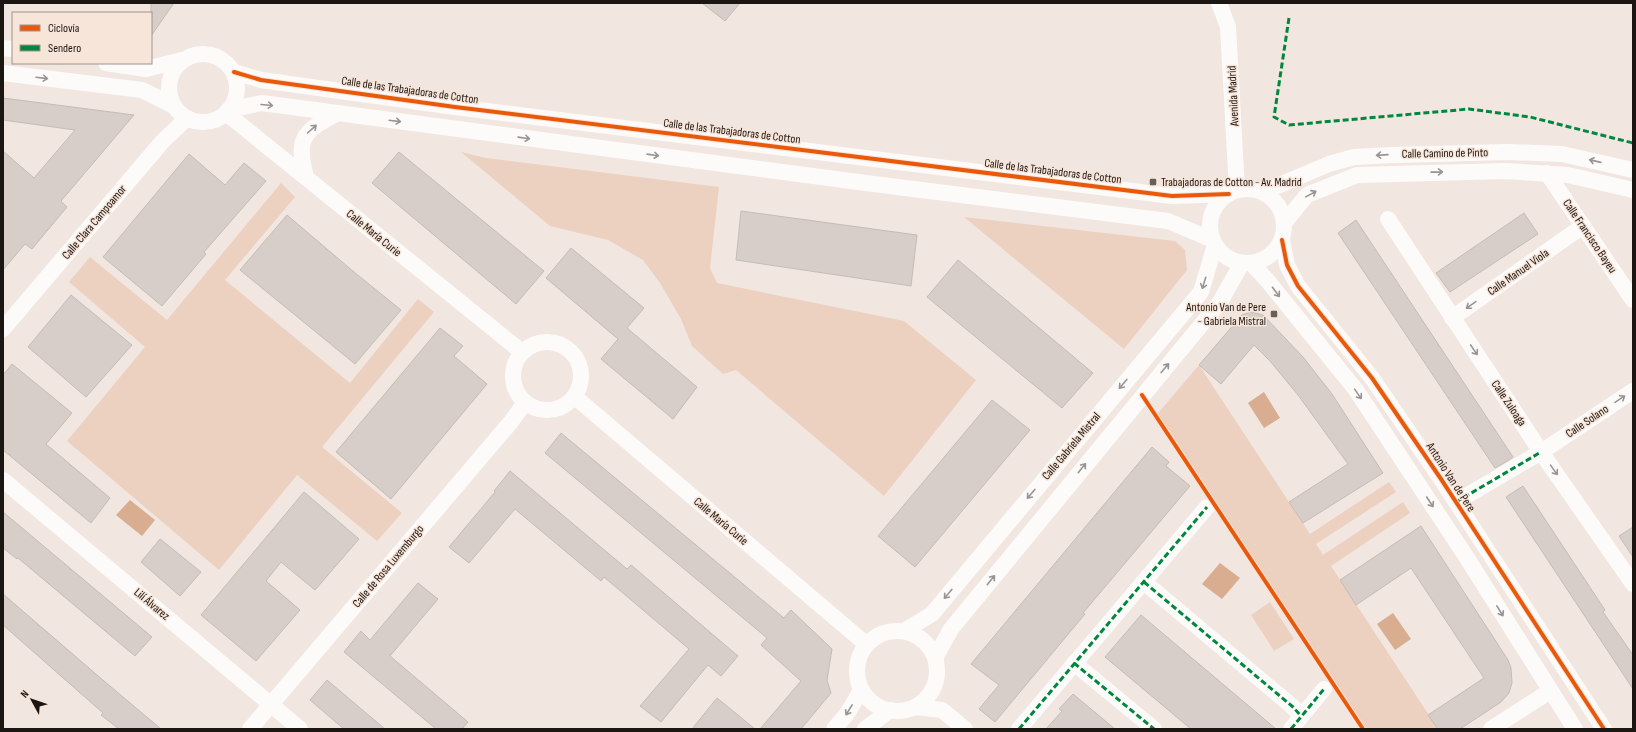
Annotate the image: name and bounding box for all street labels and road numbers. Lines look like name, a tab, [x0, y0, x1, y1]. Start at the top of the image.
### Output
street label: Avenida Madrid	[1224, 65, 1243, 128]
street label: Calle de las Trabajadoras de Cotton	[340, 73, 479, 108]
street label: Calle de las Trabajadoras de Cotton	[662, 116, 801, 147]
street label: Calle Camino de Pinto	[1402, 145, 1488, 162]
street label: Calle de las Trabajadoras de Cotton	[983, 156, 1122, 187]
street label: Calle Clara Campoamor	[59, 182, 130, 263]
street label: Calle Francisco Bayeu	[1559, 196, 1620, 276]
street label: Calle María Curie	[343, 207, 404, 260]
street label: Calle Manuel Viola	[1485, 245, 1552, 299]
street label: Calle Zuloaga	[1488, 377, 1530, 429]
street label: Calle Solano	[1563, 402, 1612, 441]
street label: Calle Gabriela Mistral	[1039, 409, 1104, 483]
street label: Antonio Van de Pere	[1422, 439, 1479, 515]
street label: Calle María Curie	[690, 494, 751, 549]
street label: Calle de Rosa Luxemburgo	[349, 522, 427, 611]
street label: Lilí Álvarez	[131, 585, 173, 624]

